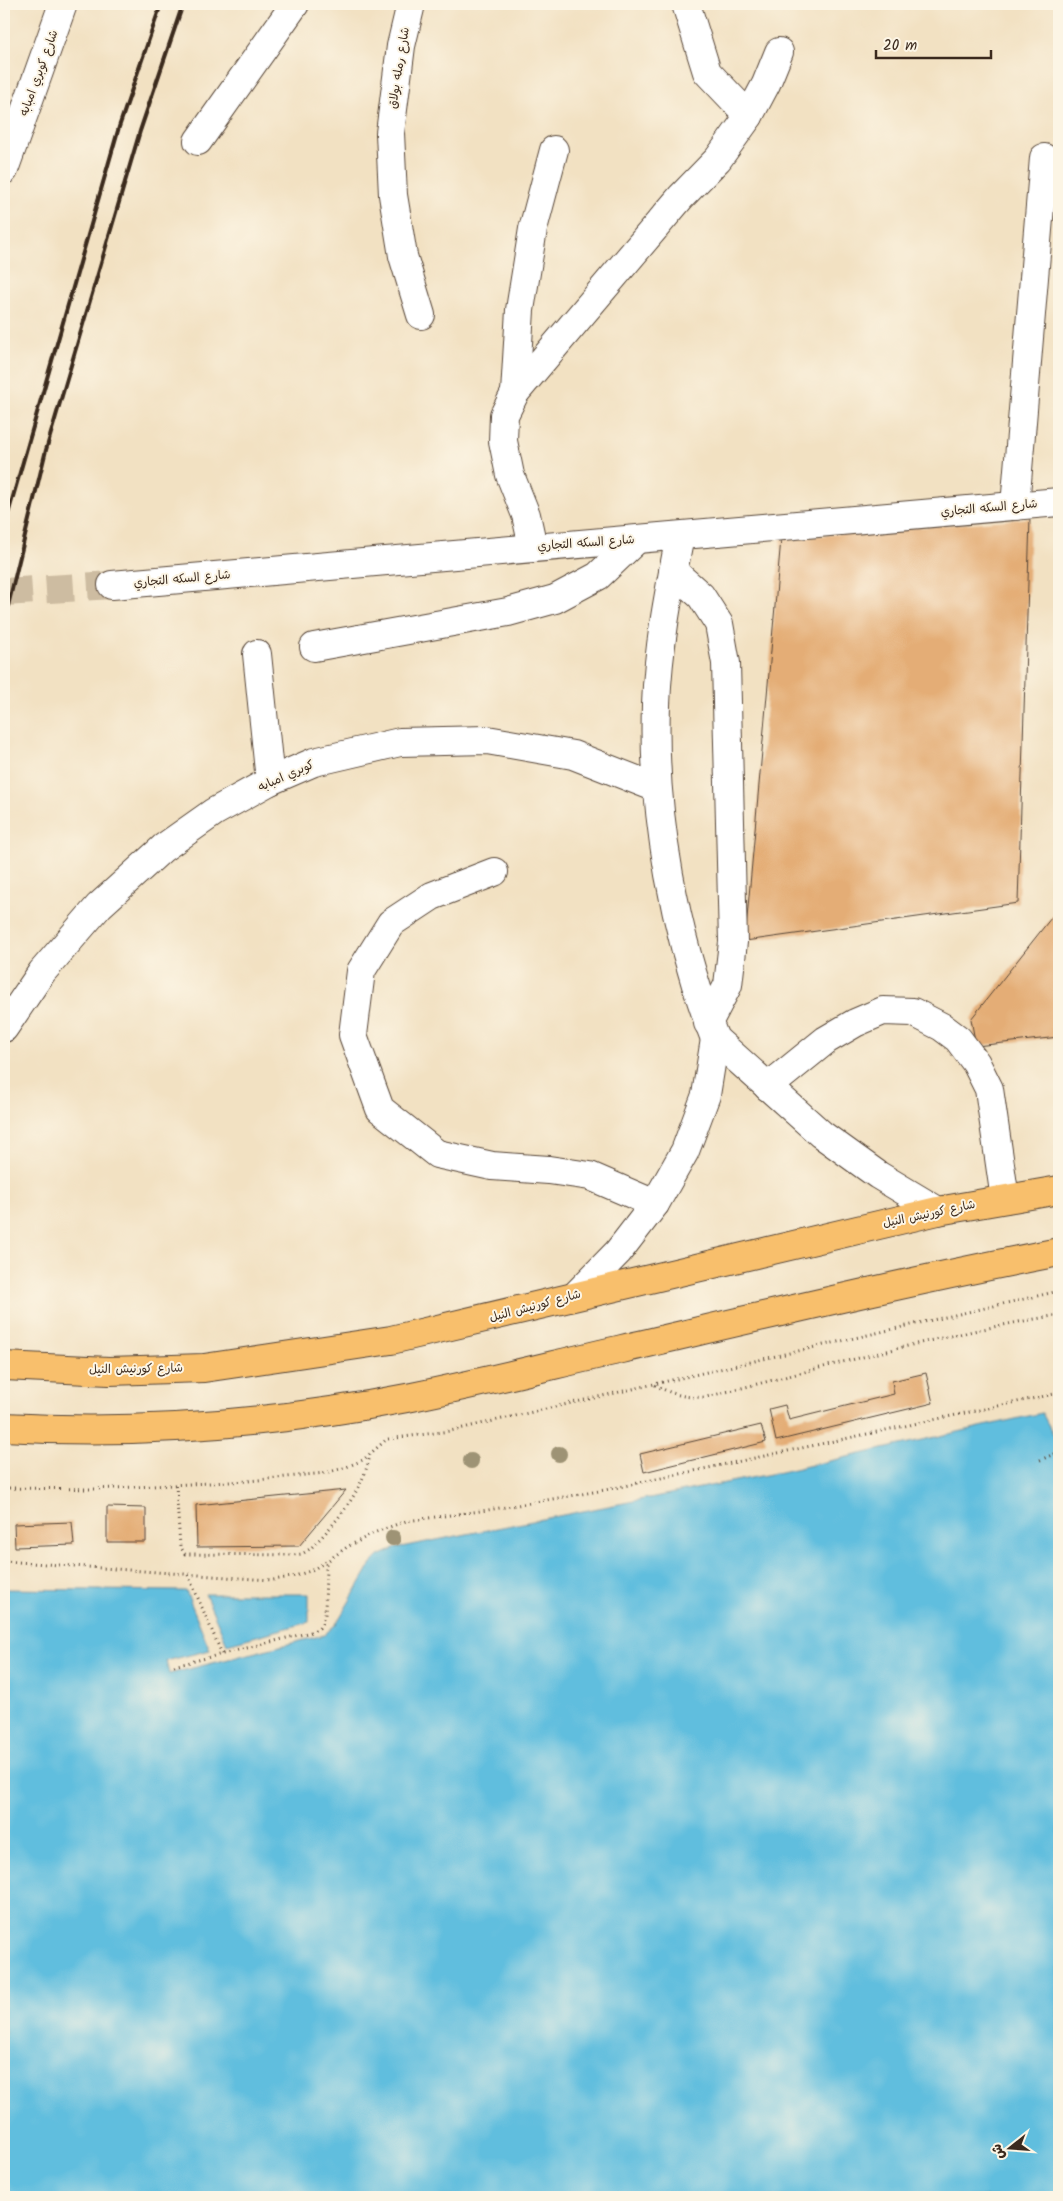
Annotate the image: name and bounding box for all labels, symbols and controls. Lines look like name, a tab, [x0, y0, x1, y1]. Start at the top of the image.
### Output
street label: شارع رمله بولاق	[383, 26, 415, 110]
street label: شارع كوبري امبابه	[15, 27, 63, 119]
scale bar	[876, 28, 990, 60]
text: 20 m	[883, 34, 917, 58]
street label: شارع السكه التجاري	[940, 494, 1038, 522]
street label: شارع السكه التجاري	[537, 530, 635, 556]
street label: شارع السكه التجاري	[133, 565, 231, 593]
street label: كوبري امبابه	[255, 755, 317, 797]
street label: شارع كورنيش النيل	[881, 1195, 977, 1233]
street label: شارع كورنيش النيل	[487, 1285, 583, 1327]
street label: شارع كورنيش النيل	[89, 1359, 183, 1379]
north arrow	[986, 2124, 1036, 2174]
text: ش	[986, 2141, 1011, 2162]

